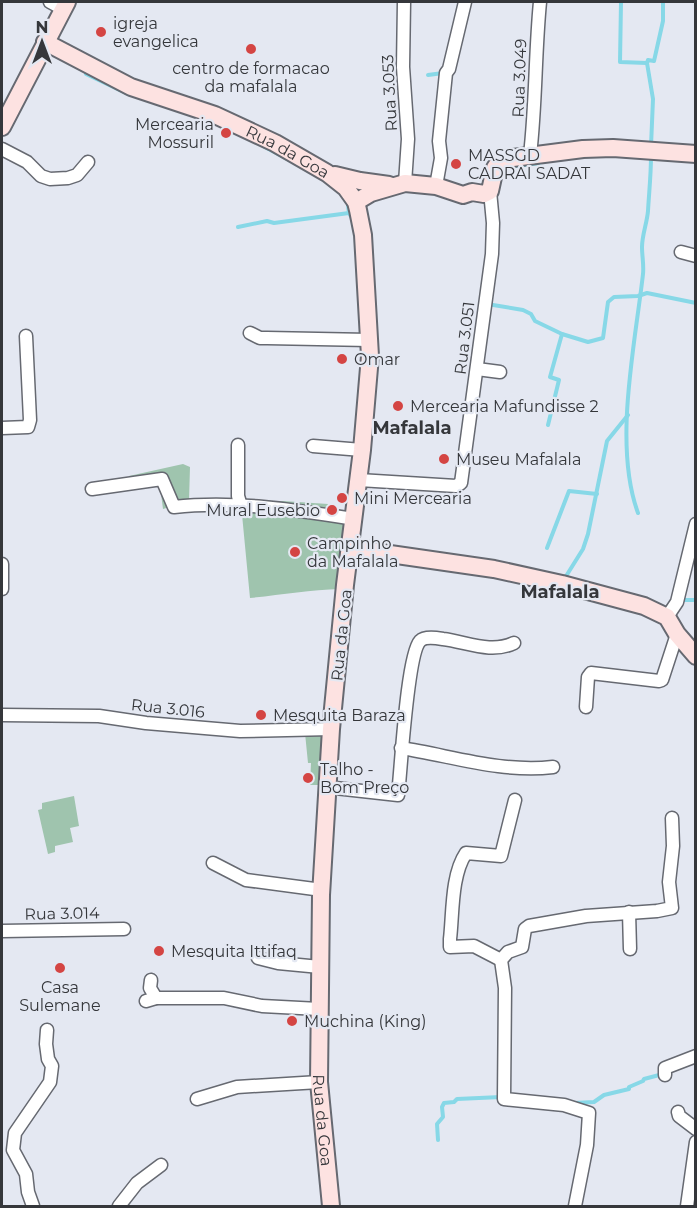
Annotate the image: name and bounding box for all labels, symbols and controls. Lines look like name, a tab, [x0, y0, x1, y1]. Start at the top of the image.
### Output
north arrow	[12, 12, 72, 72]
place label: igreja evangelica	[113, 14, 199, 51]
text: N	[36, 18, 48, 37]
marker: igreja evangelica	[94, 25, 108, 39]
street label: Rua 3.049	[509, 38, 530, 118]
marker: centro de formacao da mafalala	[244, 42, 258, 56]
street label: Rua 3.053	[378, 54, 401, 132]
place label: centro de formacao da mafalala	[172, 59, 330, 96]
place label: Mercearia Mossuril	[135, 115, 214, 152]
street label: Rua da Goa	[243, 122, 333, 182]
marker: Mercearia Mossuril	[219, 126, 233, 140]
place label: MASSGD CADRAI SADAT	[468, 146, 591, 183]
marker: MASSGD CADRAI SADAT	[449, 157, 463, 171]
street label: Rua 3.051	[451, 300, 478, 376]
place label: Omar	[354, 350, 400, 369]
marker: Omar	[335, 352, 349, 366]
place label: Mercearia Mafundisse 2	[410, 397, 599, 416]
marker: Mercearia Mafundisse 2	[391, 399, 405, 413]
district label: Mafalala	[372, 417, 452, 439]
place label: Museu Mafalala	[456, 450, 581, 469]
marker: Museu Mafalala	[437, 452, 451, 466]
place label: Mini Mercearia	[354, 489, 472, 508]
marker: Mini Mercearia	[335, 491, 349, 505]
place label: Mural Eusebio	[206, 501, 320, 520]
marker: Mural Eusebio	[325, 503, 339, 517]
place label: Campinho da Mafalala	[307, 534, 398, 571]
marker: Campinho da Mafalala	[288, 545, 302, 559]
district label: Mafalala	[520, 581, 600, 603]
street label: Rua da Goa	[327, 588, 356, 682]
street label: Rua 3.016	[130, 695, 206, 722]
place label: Mesquita Baraza	[273, 706, 406, 725]
marker: Mesquita Baraza	[254, 708, 268, 722]
place label: Talho - Bom Preço	[320, 760, 409, 797]
marker: Talho - Bom Preço	[301, 771, 315, 785]
street label: Rua 3.014	[24, 903, 100, 924]
place label: Mesquita Ittifaq	[171, 942, 297, 961]
marker: Mesquita Ittifaq	[152, 944, 166, 958]
marker: Casa Sulemane	[53, 961, 67, 975]
place label: Casa Sulemane	[19, 978, 101, 1015]
place label: Muchina (King)	[304, 1012, 426, 1031]
marker: Muchina (King)	[285, 1014, 299, 1028]
street label: Rua da Goa	[309, 1074, 336, 1167]

